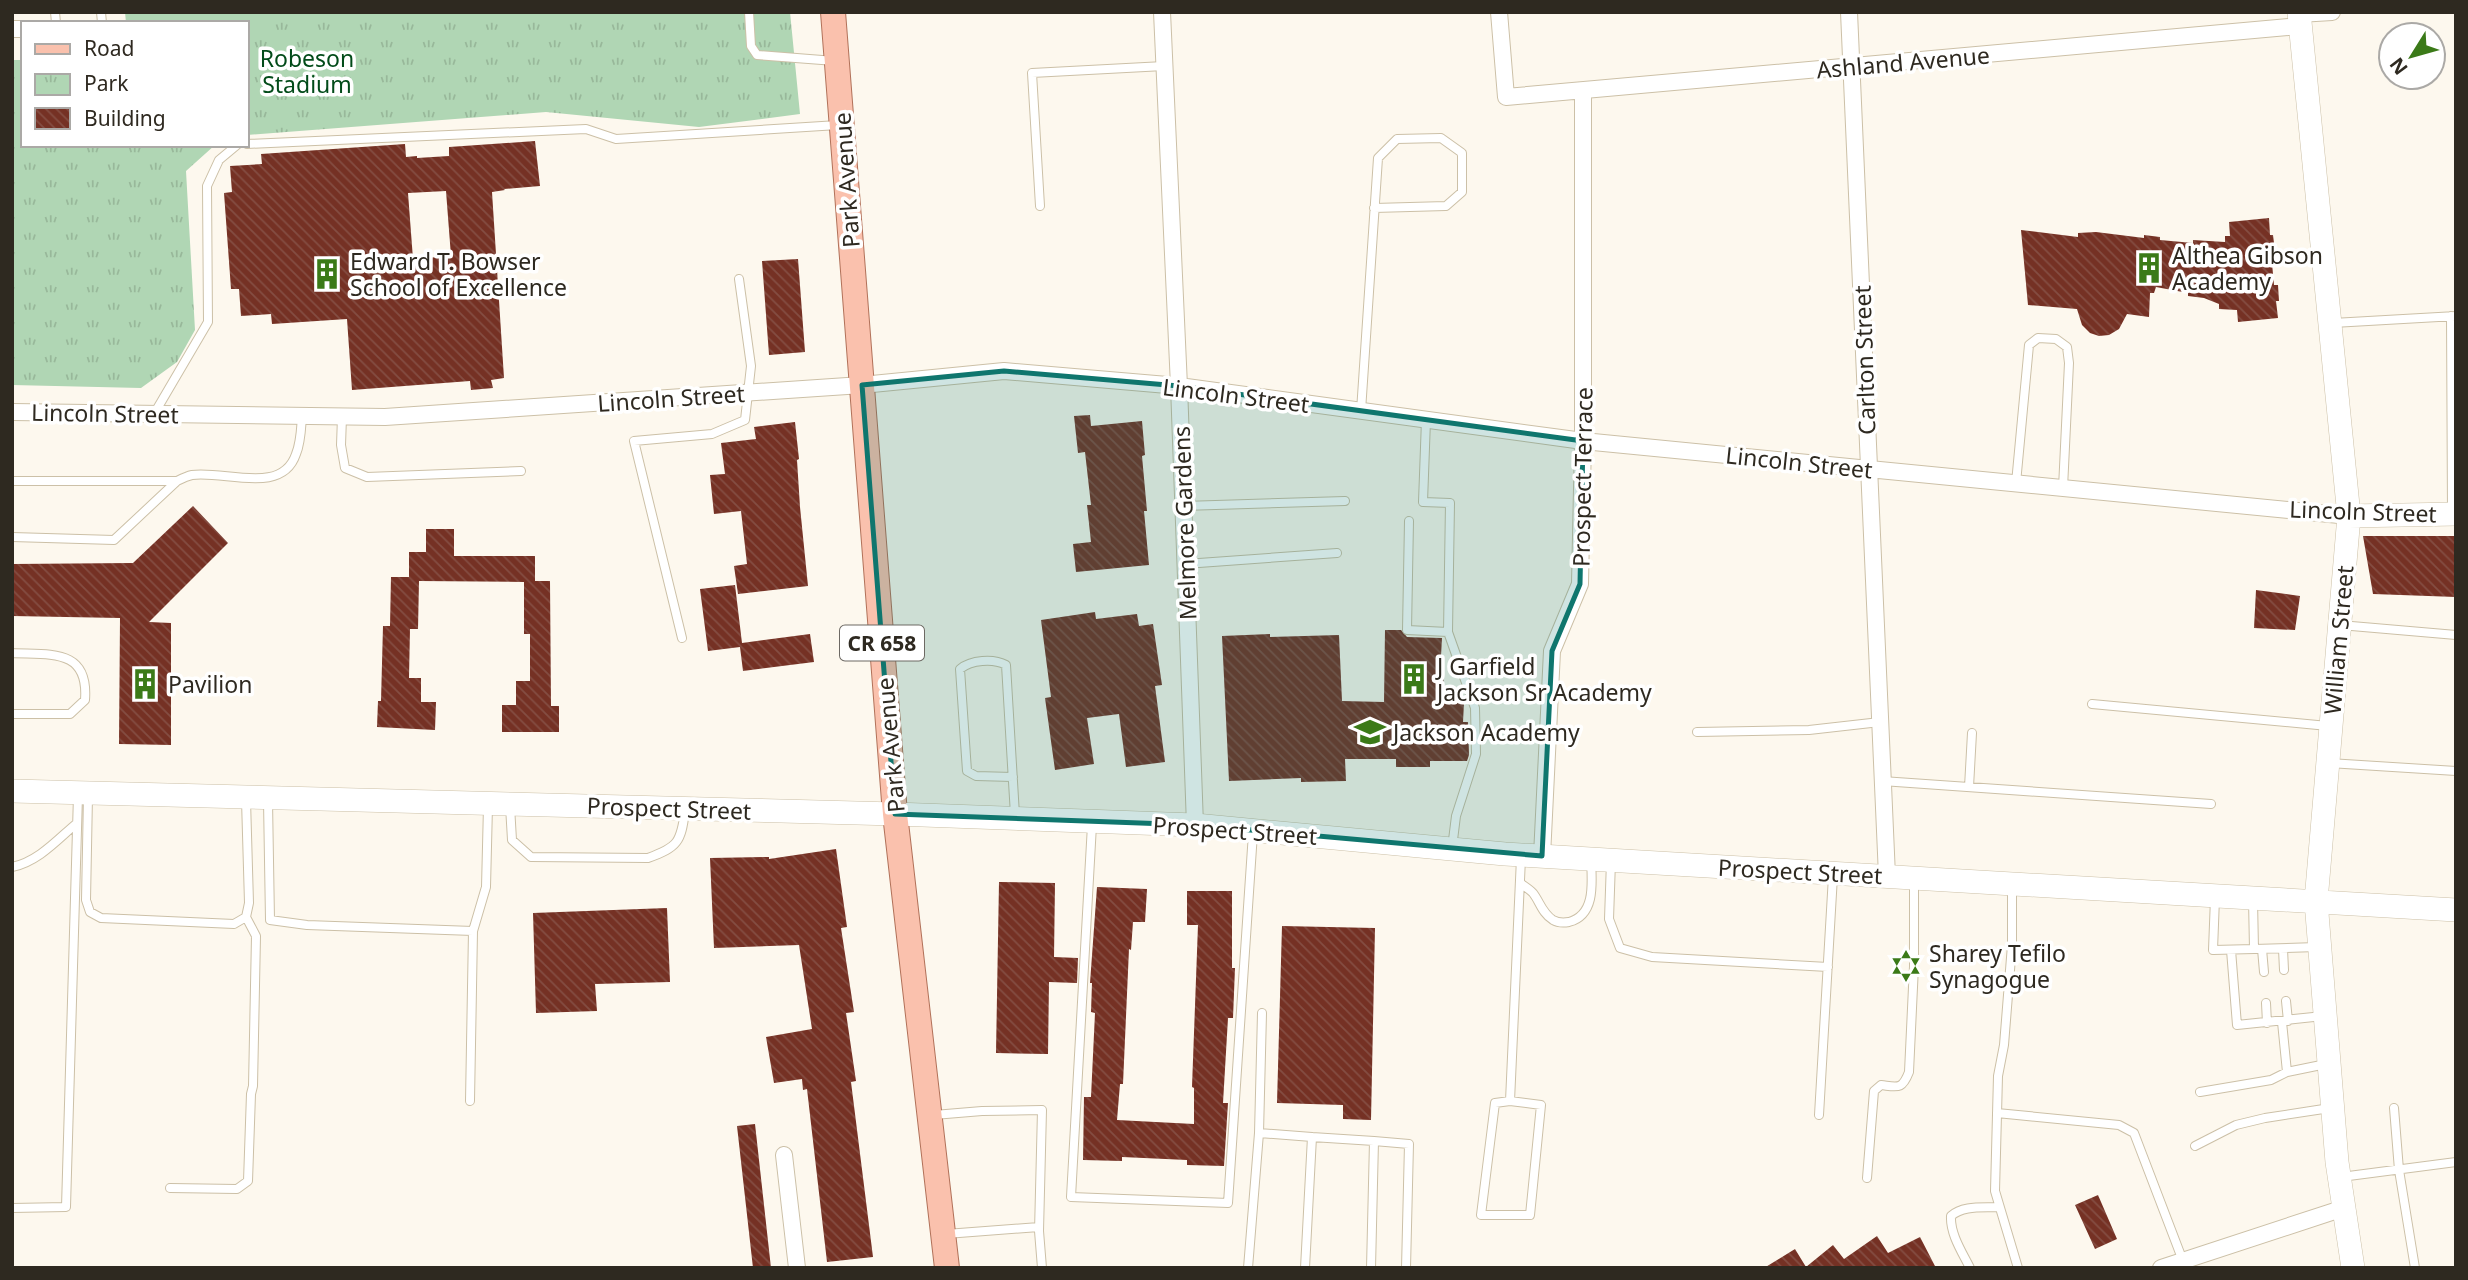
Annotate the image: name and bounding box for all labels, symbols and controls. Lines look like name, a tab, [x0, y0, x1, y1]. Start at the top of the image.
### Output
legend	[21, 21, 248, 147]
north arrow	[2377, 21, 2447, 91]
text: Road	[84, 34, 134, 62]
street label: Ashland Avenue	[1815, 38, 1991, 86]
park label: Robeson Stadium	[260, 42, 354, 100]
text: N	[2383, 52, 2413, 80]
text: Park	[84, 69, 129, 97]
text: Building	[84, 104, 166, 132]
street label: Park Avenue	[825, 111, 867, 249]
place label: Althea Gibson Academy	[2172, 239, 2323, 297]
place label: Edward T. Bowser School of Excellence	[350, 245, 567, 303]
building icon: Althea Gibson Academy	[2132, 251, 2166, 285]
building icon: Edward T. Bowser School of Excellence	[310, 257, 344, 291]
street label: Carlton Street	[1845, 285, 1883, 435]
street label: Lincoln Street	[1161, 370, 1311, 420]
street label: Lincoln Street	[596, 377, 746, 419]
street label: Prospect Terrace	[1564, 387, 1600, 567]
street label: Lincoln Street	[31, 396, 179, 430]
street label: Melmore Gardens	[1165, 425, 1203, 621]
street label: Lincoln Street	[1724, 438, 1874, 486]
street label: Lincoln Street	[2289, 492, 2437, 530]
street label: William Street	[2316, 564, 2360, 716]
road number: CR 658	[840, 626, 924, 660]
place label: J Garfield Jackson Sr Academy	[1435, 650, 1652, 708]
building icon: J Garfield Jackson Sr Academy	[1397, 662, 1431, 696]
building icon: Pavilion	[128, 667, 162, 701]
place label: Pavilion	[168, 668, 252, 700]
street label: Park Avenue	[868, 676, 912, 814]
school or university icon: Jackson Academy	[1353, 715, 1387, 749]
place label: Jackson Academy	[1391, 716, 1580, 748]
street label: Prospect Street	[586, 789, 752, 827]
street label: Prospect Street	[1152, 808, 1318, 852]
street label: Prospect Street	[1717, 851, 1883, 891]
place label: Sharey Tefilo Synagogue	[1929, 937, 2066, 995]
synagogue icon: Sharey Tefilo Synagogue	[1889, 949, 1923, 983]

